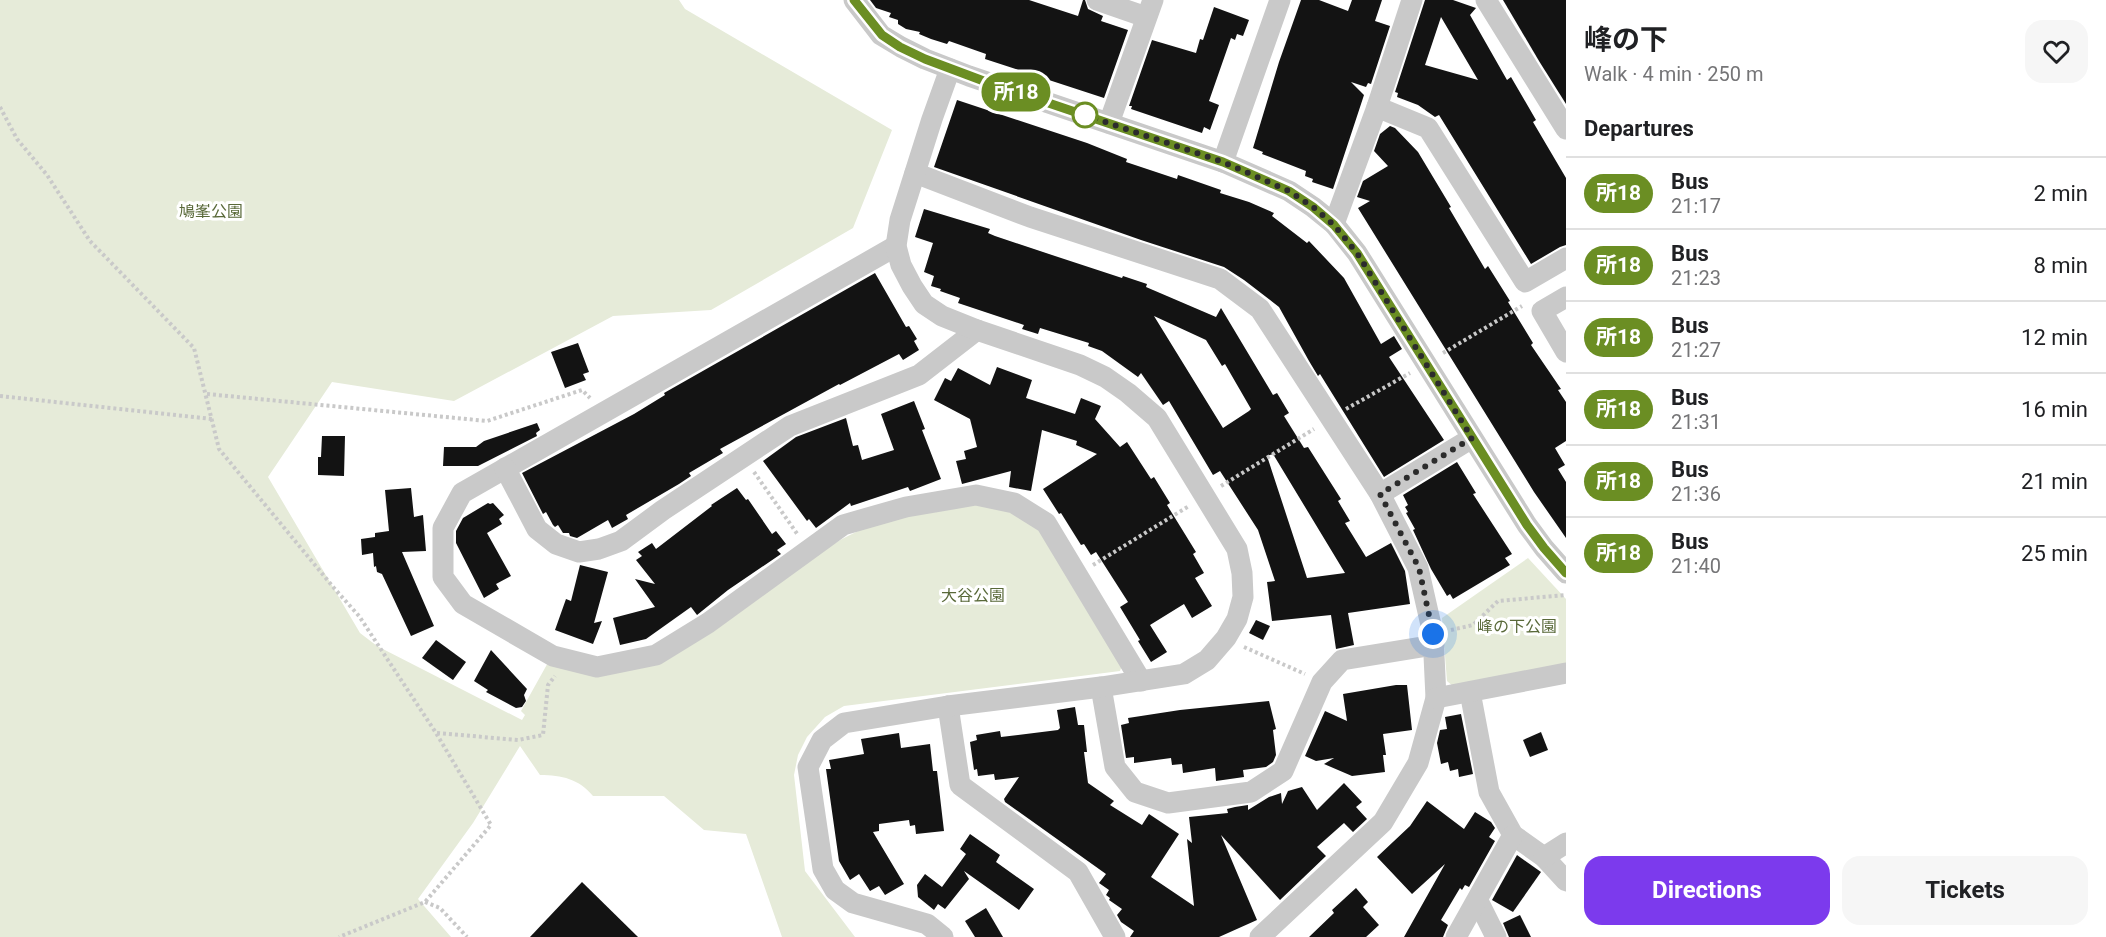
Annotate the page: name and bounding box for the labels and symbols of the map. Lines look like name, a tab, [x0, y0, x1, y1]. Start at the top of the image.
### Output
line badge: 所18	[982, 72, 1050, 112]
unlabelled marker	[1072, 102, 1098, 128]
park label: 鳩峯公園	[179, 202, 243, 221]
park label: 大谷公園	[941, 586, 1005, 605]
park label: 峰の下公園	[1477, 617, 1557, 636]
your location	[1418, 619, 1448, 649]

